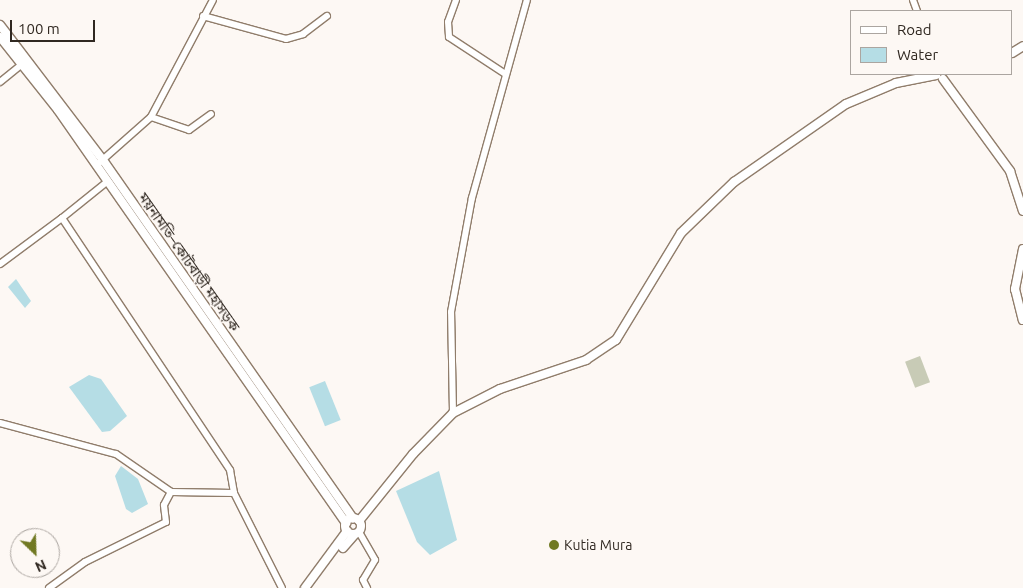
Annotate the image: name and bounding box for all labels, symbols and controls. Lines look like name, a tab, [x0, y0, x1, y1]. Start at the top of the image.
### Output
scale bar	[12, 10, 98, 42]
legend	[850, 10, 1013, 75]
text: 100 m	[18, 20, 60, 37]
text: Road	[897, 21, 932, 38]
text: Water	[897, 46, 938, 63]
street label: ময়নামতি–কোটবাড়ী মহাসড়ক	[135, 190, 243, 334]
north arrow	[10, 528, 60, 578]
place label: Kutia Mura	[564, 537, 632, 553]
marker: Kutia Mura	[548, 539, 560, 551]
text: N	[33, 556, 49, 575]

